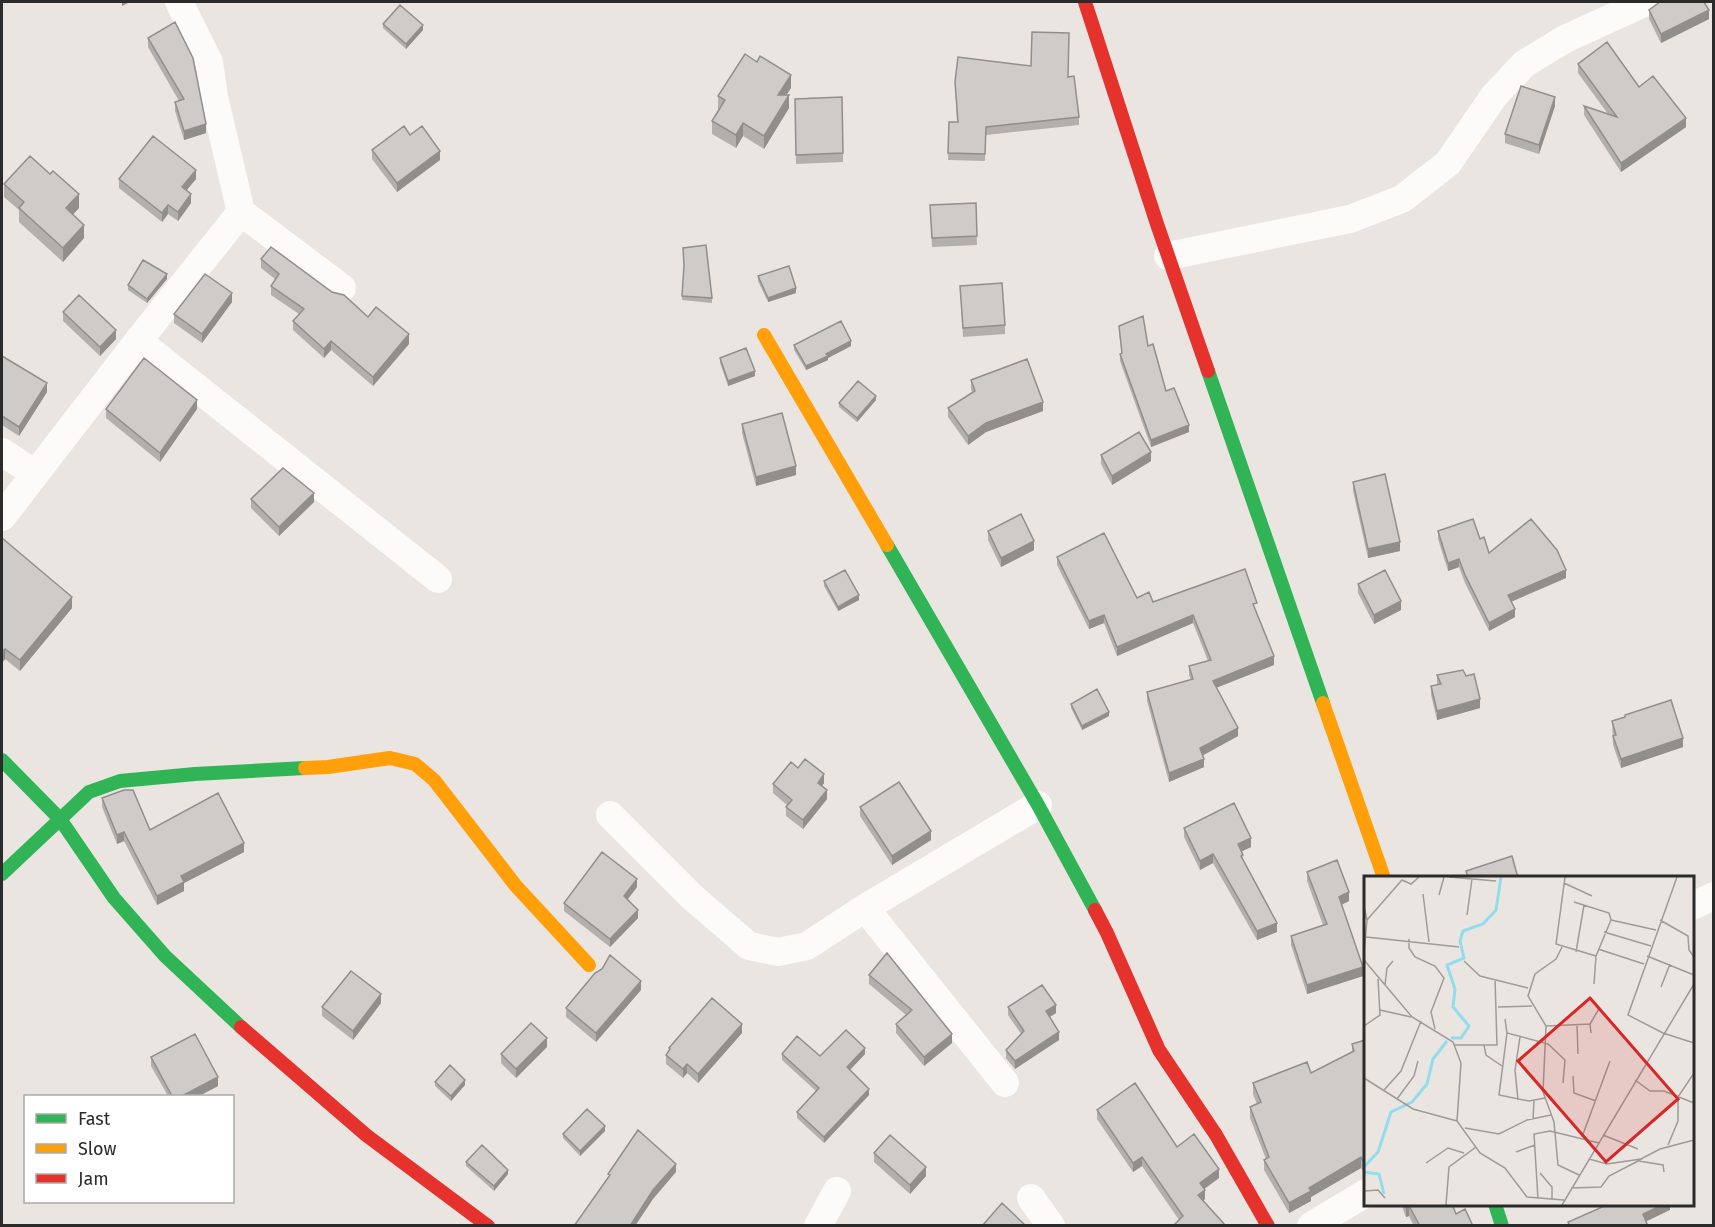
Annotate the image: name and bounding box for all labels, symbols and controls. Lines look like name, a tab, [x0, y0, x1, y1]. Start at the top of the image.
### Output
inset map	[1364, 876, 1694, 1206]
legend	[24, 1095, 234, 1203]
text: Fast	[78, 1108, 111, 1130]
text: Slow	[78, 1138, 117, 1160]
text: Jam	[78, 1168, 109, 1190]

